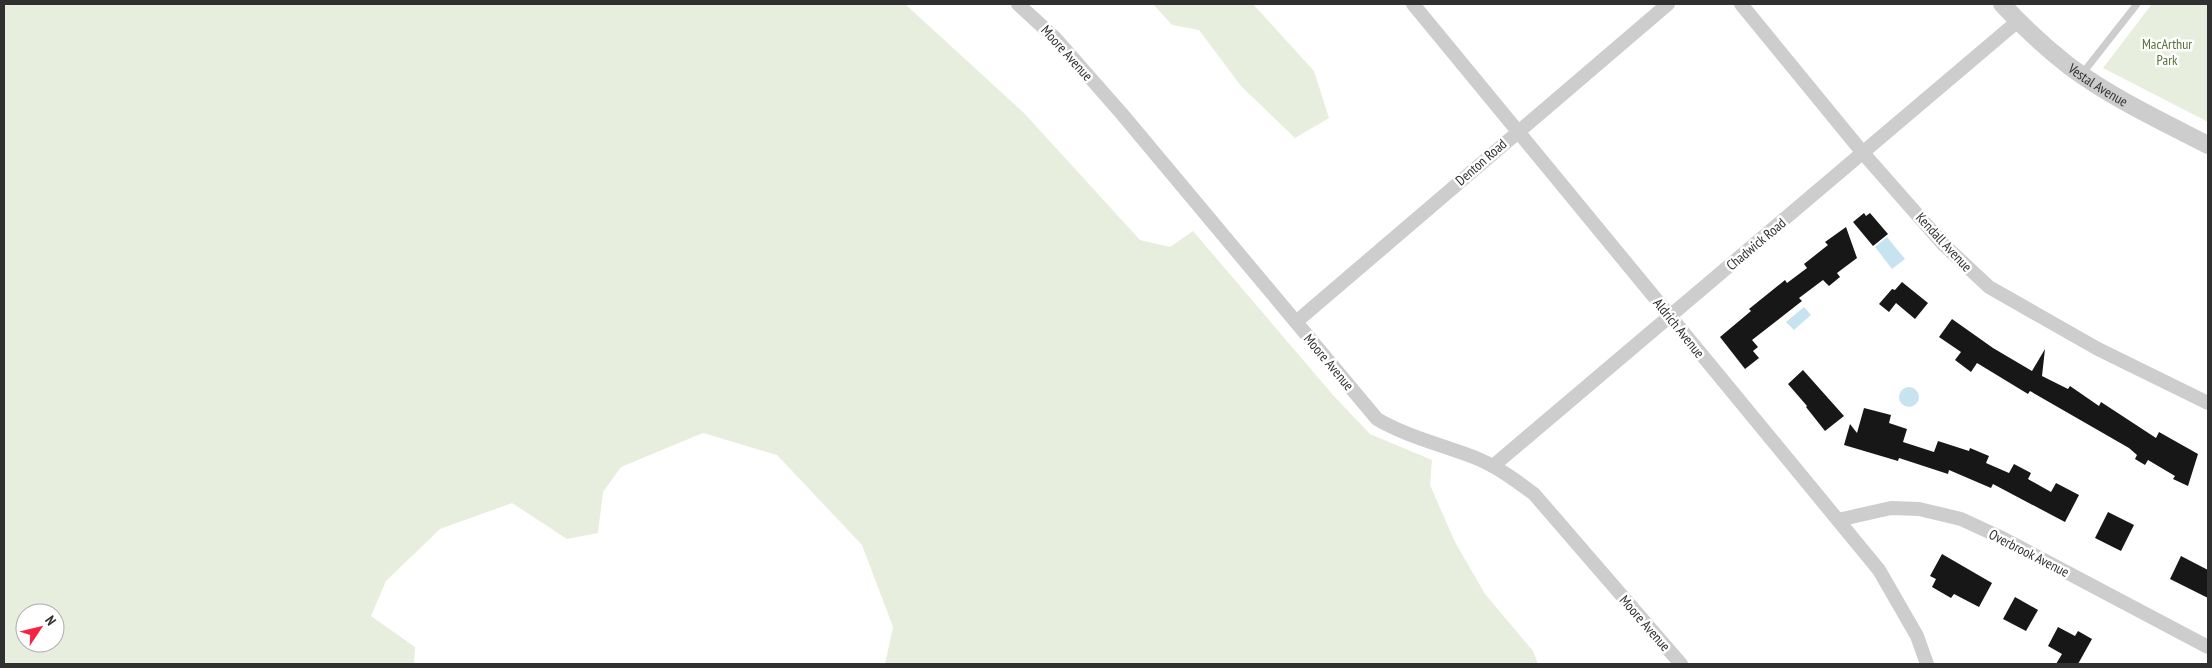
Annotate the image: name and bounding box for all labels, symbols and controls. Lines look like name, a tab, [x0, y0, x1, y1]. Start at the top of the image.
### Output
street label: Moore Avenue	[1037, 21, 1097, 85]
park label: MacArthur Park	[2142, 35, 2192, 69]
street label: Vestal Avenue	[2064, 59, 2131, 111]
street label: Denton Road	[1452, 135, 1510, 189]
street label: Kendall Avenue	[1912, 209, 1976, 276]
street label: Chadwick Road	[1722, 214, 1790, 274]
street label: Aldrich Avenue	[1649, 294, 1709, 362]
street label: Moore Avenue	[1300, 330, 1358, 394]
street label: Overbrook Avenue	[1986, 525, 2072, 581]
street label: Moore Avenue	[1616, 591, 1674, 655]
north arrow	[15, 603, 65, 653]
text: N	[41, 612, 60, 629]

